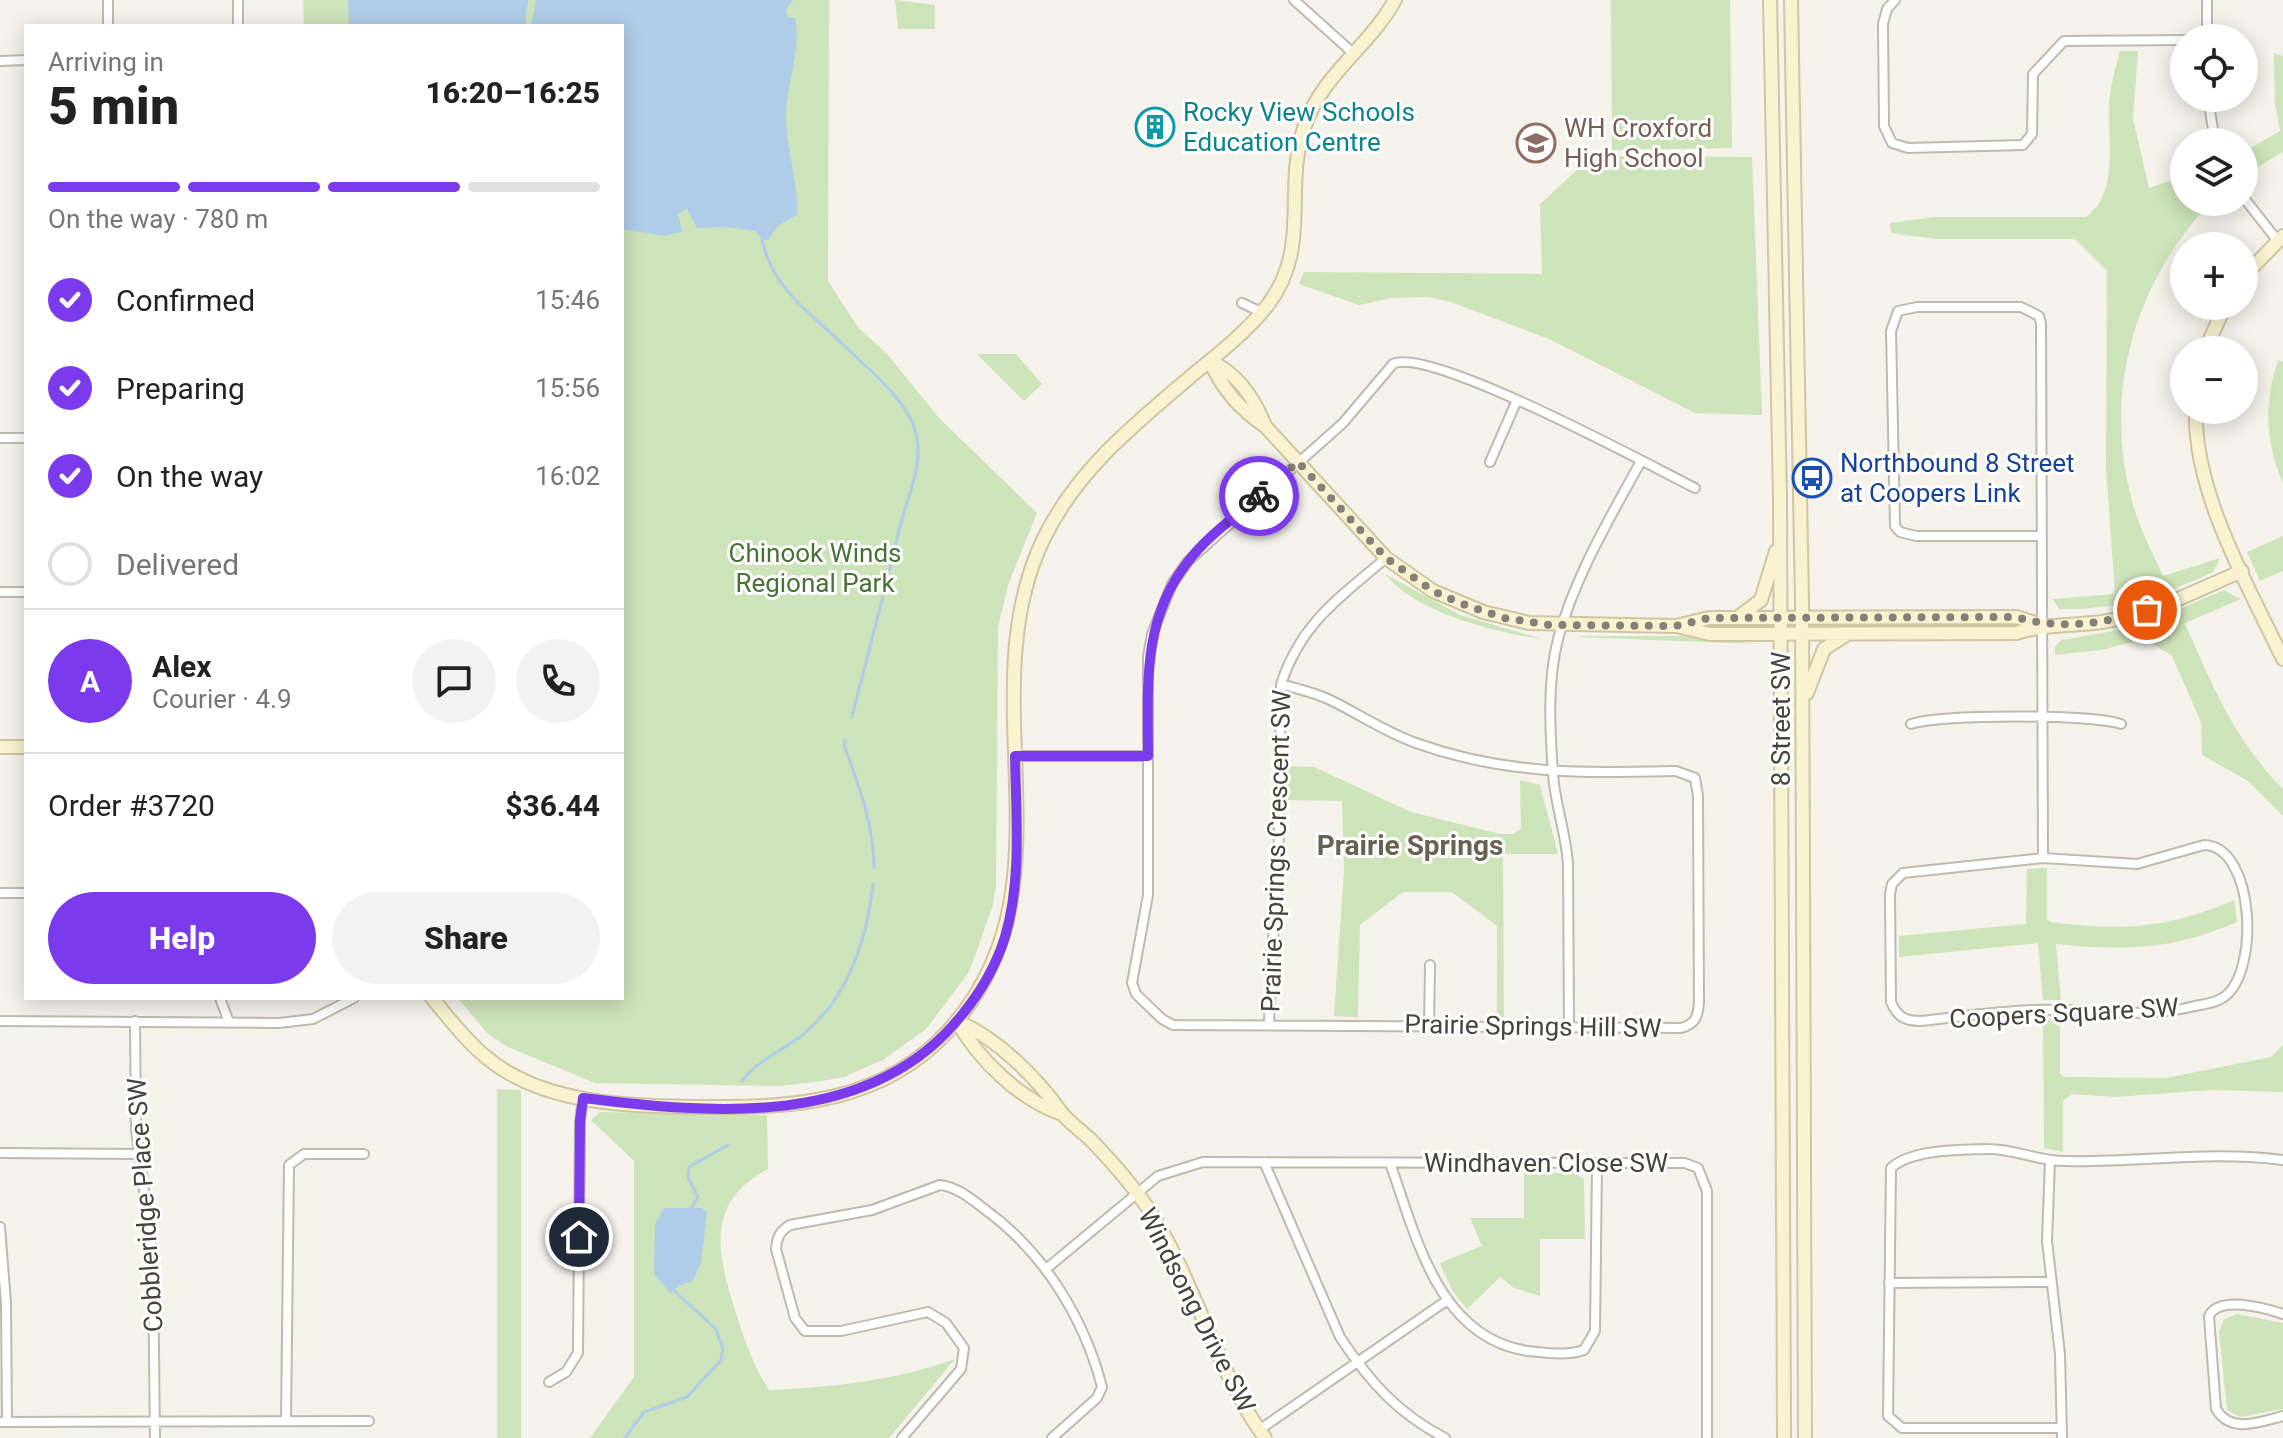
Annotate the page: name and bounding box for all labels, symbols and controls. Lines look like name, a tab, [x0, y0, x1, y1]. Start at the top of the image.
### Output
map controls	[2170, 24, 2258, 424]
button: locate	[2170, 24, 2258, 112]
text: Arriving in	[48, 47, 164, 77]
text: 16:20–16:25	[425, 75, 600, 110]
text: 5 min	[48, 76, 179, 137]
place label: Rocky View Schools Education Centre	[1183, 97, 1415, 157]
building icon: Rocky View Schools Education Centre	[1134, 106, 1176, 148]
place label: WH Croxford High School	[1564, 113, 1712, 173]
school or university icon: WH Croxford High School	[1515, 122, 1557, 164]
button: layers	[2170, 128, 2258, 216]
text: On the way · 780 m	[48, 204, 268, 234]
button: +	[2170, 232, 2258, 320]
icon: check	[48, 278, 92, 322]
text: Confirmed	[116, 283, 255, 318]
text: 15:46	[535, 285, 600, 315]
button: −	[2170, 336, 2258, 424]
icon: check	[48, 366, 92, 410]
text: Preparing	[116, 371, 245, 406]
text: 15:56	[535, 373, 600, 403]
place label: Northbound 8 Street at Coopers Link	[1840, 448, 2075, 508]
icon: check	[48, 454, 92, 498]
courier	[1219, 456, 1299, 536]
bus stop icon: Northbound 8 Street at Coopers Link	[1791, 457, 1833, 499]
text: On the way	[116, 459, 263, 494]
text: 16:02	[535, 461, 600, 491]
icon: bike	[1237, 474, 1281, 518]
park label: Chinook Winds Regional Park	[728, 538, 902, 598]
text: Delivered	[116, 547, 239, 582]
pin	[2113, 576, 2181, 644]
icon: bag	[2125, 588, 2169, 632]
button: chat	[412, 639, 496, 723]
button: phone	[516, 639, 600, 723]
text: Alex	[152, 649, 212, 684]
street label: 8 Street SW	[1766, 652, 1796, 786]
text: A	[80, 664, 100, 699]
text: Courier · 4.9	[152, 684, 292, 714]
street label: Prairie Springs Crescent SW	[1255, 689, 1297, 1013]
text: Order #3720	[48, 788, 215, 823]
text: $36.44	[505, 788, 600, 823]
district label: Prairie Springs	[1317, 829, 1503, 862]
button: Help	[48, 892, 316, 984]
button: Share	[332, 892, 600, 984]
street label: Coopers Square SW	[1949, 992, 2179, 1034]
street label: Prairie Springs Hill SW	[1404, 1009, 1662, 1043]
street label: Cobbleridge Place SW	[121, 1077, 169, 1333]
street label: Windhaven Close SW	[1424, 1148, 1668, 1178]
pin	[545, 1203, 613, 1271]
street label: Windsong Drive SW	[1132, 1203, 1262, 1417]
icon: home	[557, 1215, 601, 1259]

